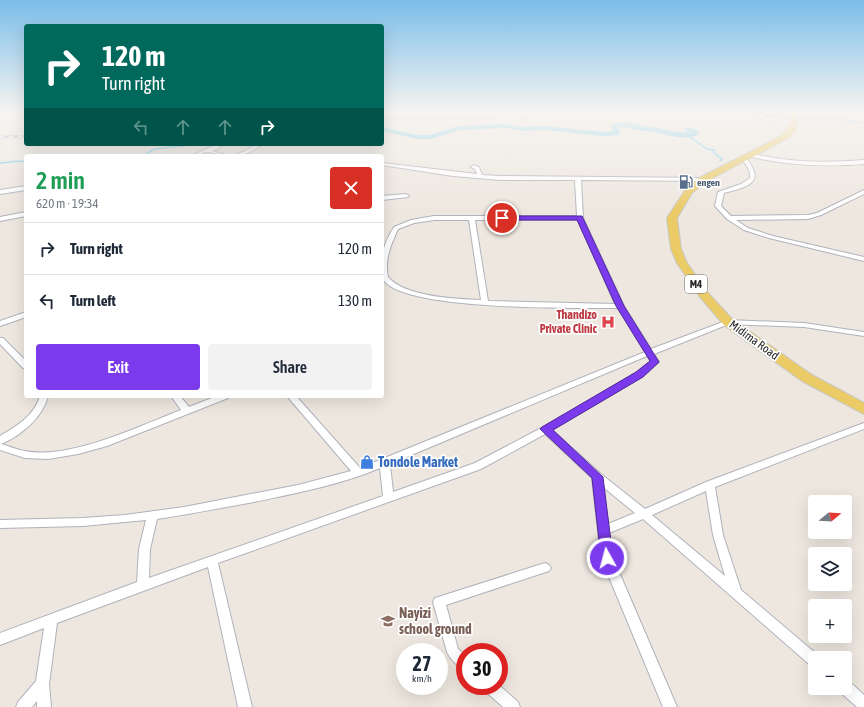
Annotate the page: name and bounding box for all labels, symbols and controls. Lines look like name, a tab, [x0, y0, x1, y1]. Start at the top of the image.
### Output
icon: right	[36, 40, 88, 92]
text: 120 m	[102, 40, 165, 72]
text: Turn right	[102, 73, 165, 94]
icon: left	[130, 116, 152, 138]
icon: ahead	[172, 116, 194, 138]
icon: ahead	[214, 116, 236, 138]
icon: right	[256, 116, 278, 138]
text: 2 min	[36, 167, 85, 194]
button: close	[330, 167, 372, 209]
fuel station icon: engen	[678, 174, 694, 190]
place label: engen	[697, 177, 720, 188]
text: 620 m · 19:34	[36, 196, 99, 211]
pin	[485, 201, 519, 235]
icon: arrive	[491, 207, 513, 229]
icon: right	[36, 238, 58, 260]
text: Turn right	[70, 240, 123, 257]
text: 120 m	[338, 240, 372, 257]
road number: M4	[685, 275, 707, 293]
icon: left	[36, 290, 58, 312]
text: Turn left	[70, 292, 116, 309]
text: 130 m	[338, 292, 372, 309]
place label: Thandizo Private Clinic	[540, 308, 598, 336]
hospital icon: Thandizo Private Clinic	[600, 314, 616, 330]
street label: Midima Road	[726, 317, 782, 363]
button: Exit	[36, 344, 200, 390]
button: Share	[208, 344, 372, 390]
shop icon: Tondole Market	[359, 454, 375, 470]
place label: Tondole Market	[378, 454, 458, 470]
north arrow	[808, 495, 852, 539]
map controls	[808, 495, 852, 695]
position arrow	[586, 537, 628, 579]
button: layers	[808, 547, 852, 591]
button: +	[808, 599, 852, 643]
place label: Nayizi school ground	[399, 605, 472, 637]
school or university icon: Nayizi school ground	[380, 613, 396, 629]
speed limit sign: 30	[456, 643, 508, 695]
button: −	[808, 651, 852, 695]
text: 27	[413, 652, 431, 675]
text: km/h	[412, 673, 432, 684]

